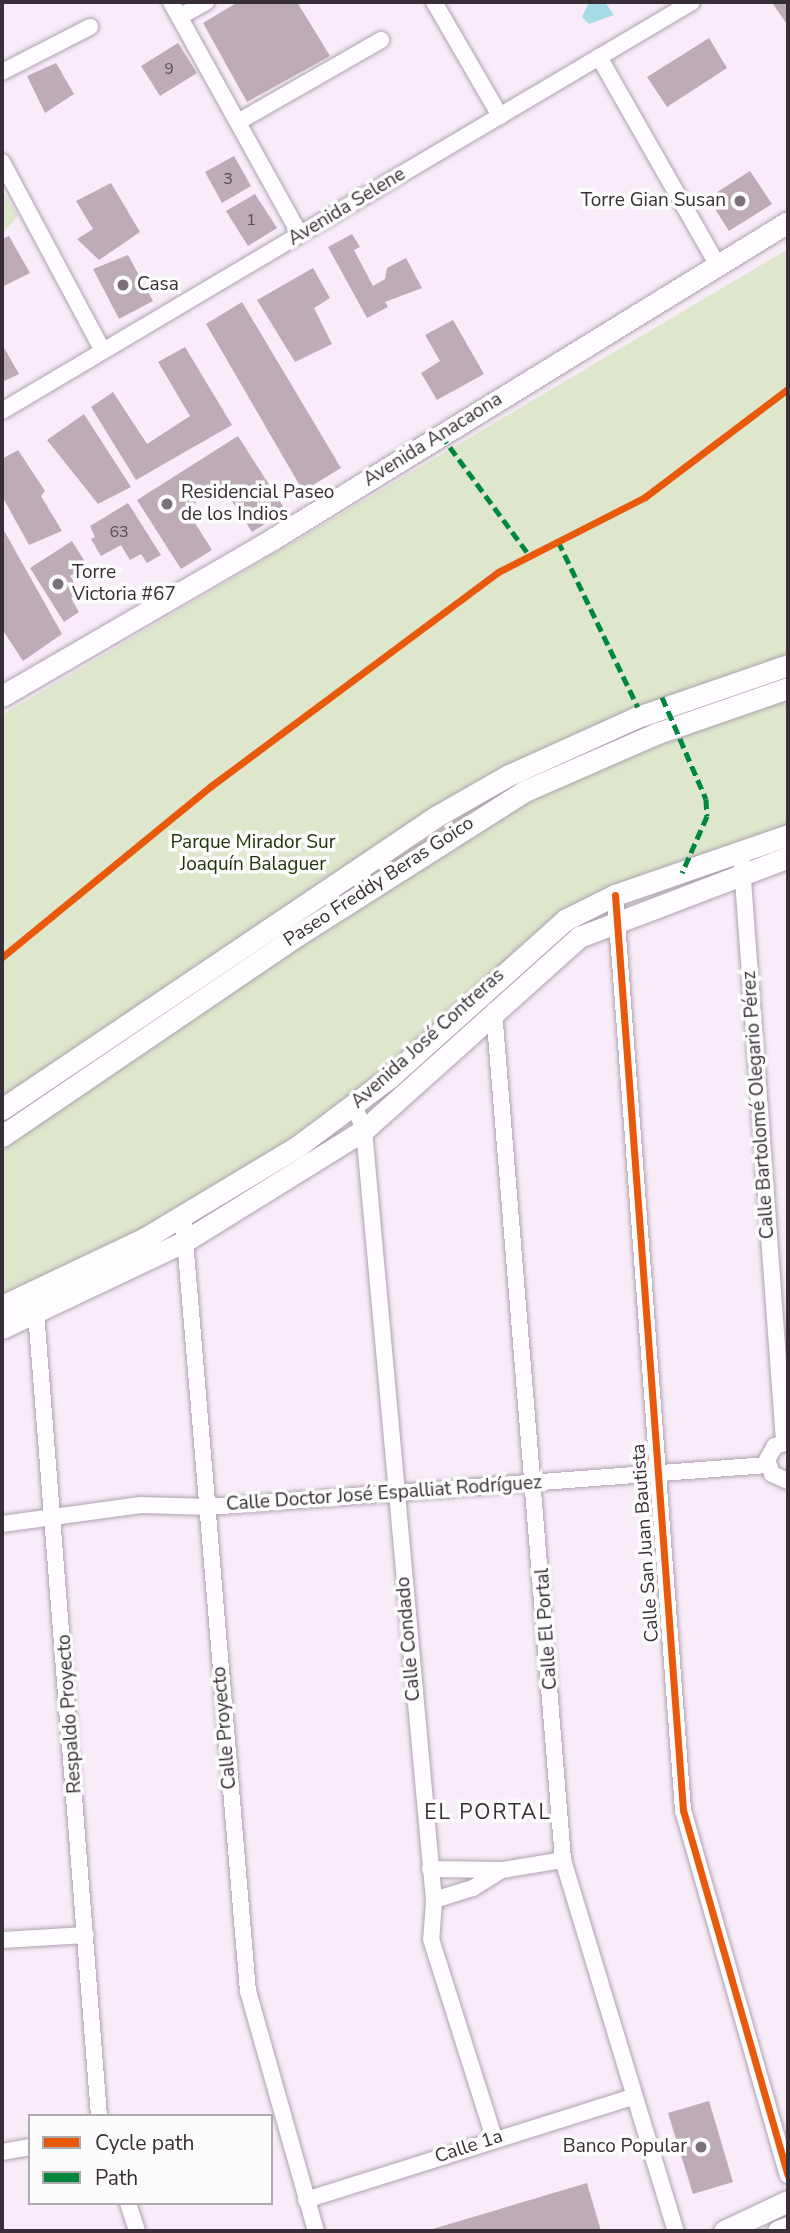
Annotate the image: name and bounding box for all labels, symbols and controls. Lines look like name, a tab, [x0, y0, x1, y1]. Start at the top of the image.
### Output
house number: 9	[164, 59, 174, 79]
street label: Avenida Selene	[284, 163, 410, 251]
house number: 3	[223, 169, 233, 189]
place label: Torre Gian Susan	[581, 190, 726, 212]
marker: Torre Gian Susan	[732, 193, 748, 209]
house number: 1	[246, 210, 256, 230]
place label: Casa	[137, 274, 179, 296]
marker: Casa	[115, 277, 131, 293]
street label: Avenida Anacaona	[359, 388, 507, 492]
place label: Residencial Paseo de los Indios	[181, 482, 334, 526]
marker: Residencial Paseo de los Indios	[159, 496, 175, 512]
house number: 63	[109, 522, 129, 542]
place label: Torre Victoria #67	[72, 562, 176, 606]
marker: Torre Victoria #67	[50, 576, 66, 592]
street label: Paseo Freddy Beras Goico	[280, 812, 478, 952]
park label: Parque Mirador Sur Joaquín Balaguer	[171, 832, 335, 876]
street label: Avenida José Contreras	[347, 964, 509, 1114]
street label: Calle Bartolomé Olegario Pérez	[738, 970, 780, 1240]
street label: Calle San Juan Bautista	[628, 1443, 664, 1643]
street label: Calle Doctor José Espalliat Rodríguez	[225, 1472, 543, 1516]
street label: Calle El Portal	[531, 1567, 563, 1691]
street label: Calle Condado	[392, 1576, 426, 1702]
street label: Respaldo Proyecto	[53, 1634, 87, 1794]
street label: Calle Proyecto	[208, 1666, 242, 1790]
district label: EL PORTAL	[425, 1799, 551, 1825]
legend	[28, 2114, 273, 2205]
street label: Calle 1a	[432, 2125, 506, 2169]
text: Cycle path	[95, 2129, 194, 2157]
place label: Banco Popular	[563, 2136, 687, 2158]
marker: Banco Popular	[693, 2139, 709, 2155]
text: Path	[95, 2164, 138, 2192]

